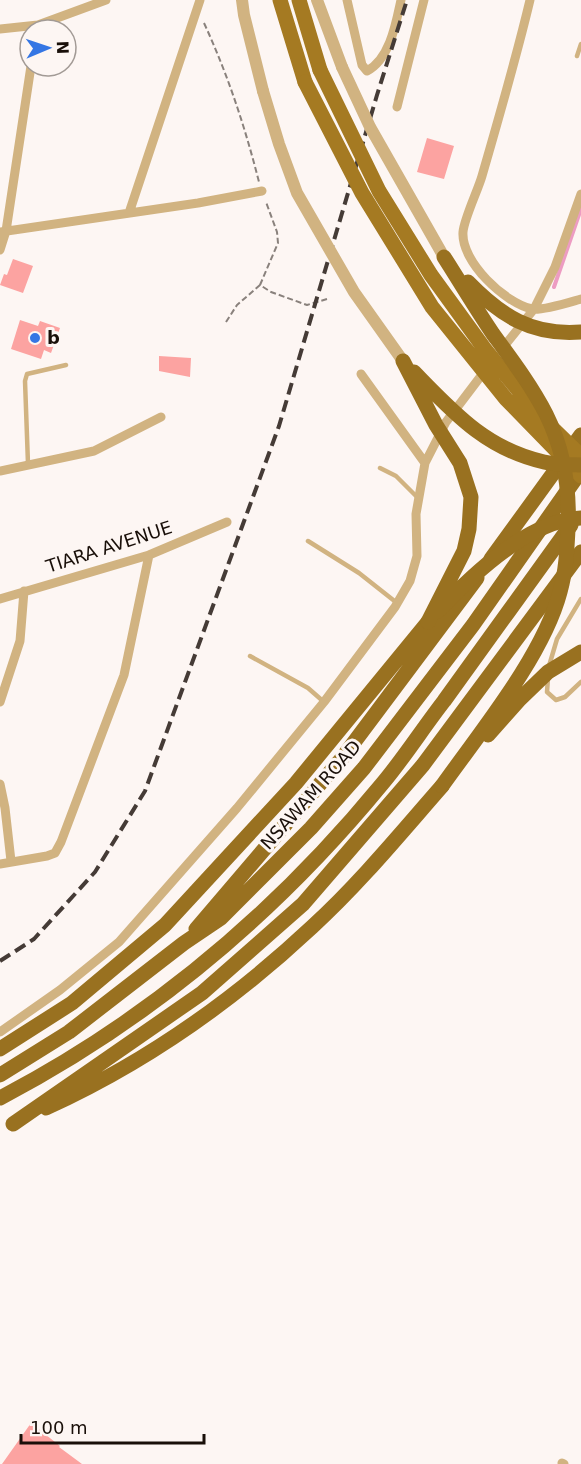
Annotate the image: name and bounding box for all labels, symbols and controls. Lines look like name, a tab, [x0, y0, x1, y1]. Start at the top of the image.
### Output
north arrow	[18, 18, 78, 78]
text: N	[53, 40, 72, 55]
place label: b	[47, 327, 60, 348]
marker: b	[28, 331, 42, 345]
street label: TIARA AVENUE	[42, 516, 175, 577]
street label: NSAWAM ROAD	[256, 736, 365, 854]
scale bar	[21, 1407, 204, 1445]
text: 100 m	[30, 1417, 88, 1438]

